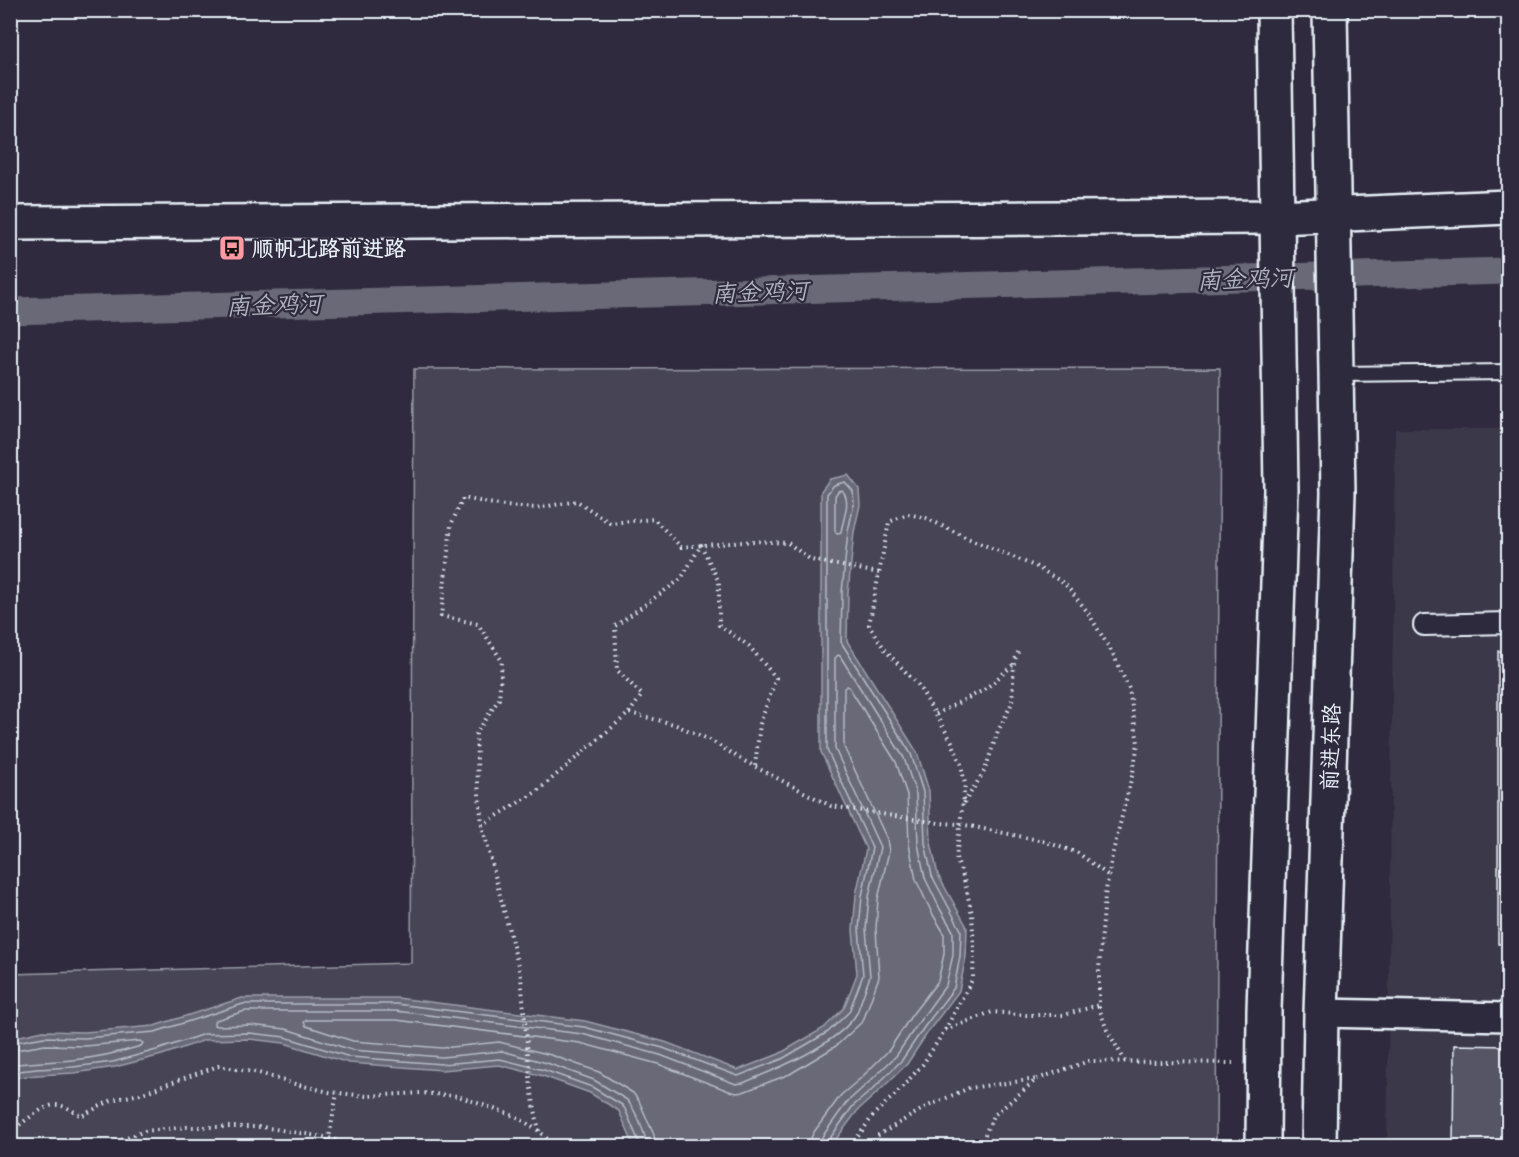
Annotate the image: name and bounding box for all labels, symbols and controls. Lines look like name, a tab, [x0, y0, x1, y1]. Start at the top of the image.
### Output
bus stop icon: 顺帆北路前进路	[217, 233, 247, 263]
place label: 顺帆北路前进路	[252, 233, 406, 263]
water label: 南金鸡河	[1196, 260, 1298, 296]
water label: 南金鸡河	[711, 273, 813, 309]
water label: 南金鸡河	[225, 286, 327, 322]
street label: 前进东路	[1313, 702, 1347, 792]

